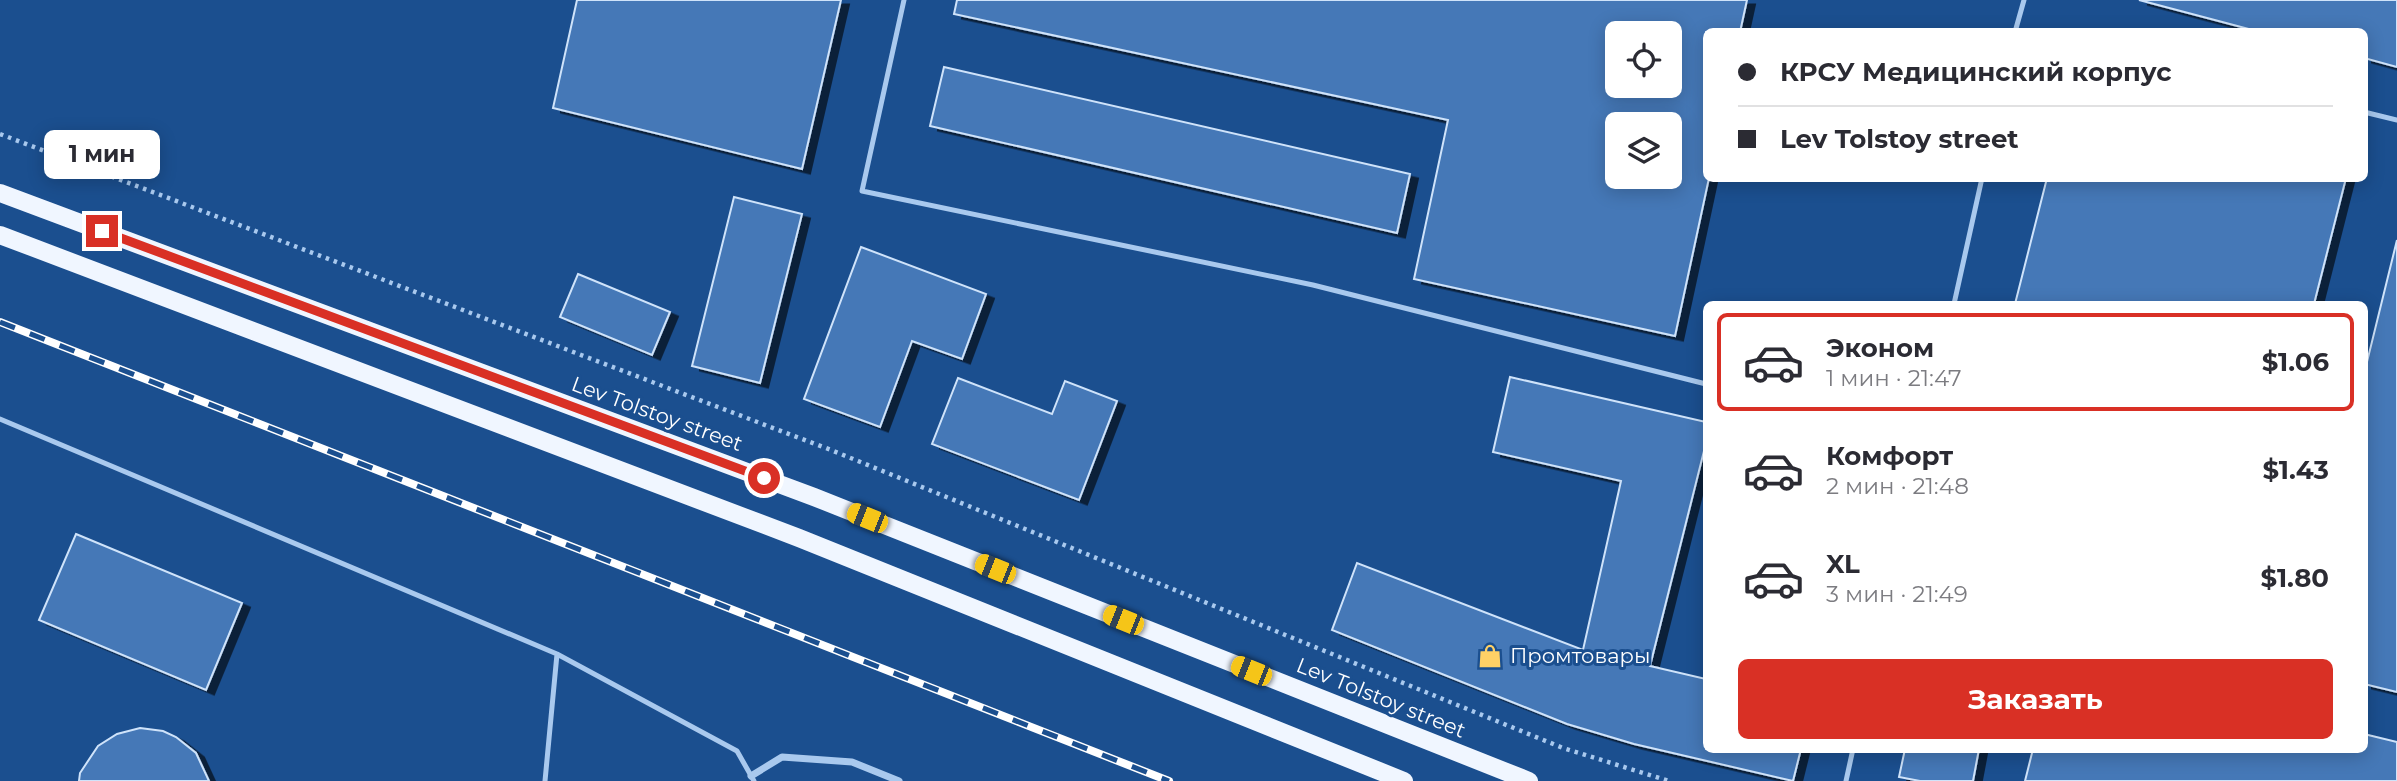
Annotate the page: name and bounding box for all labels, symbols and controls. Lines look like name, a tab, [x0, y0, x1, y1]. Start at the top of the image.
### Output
map controls	[1605, 21, 1682, 189]
button: locate	[1605, 21, 1682, 98]
text: КРСУ Медицинский корпус	[1780, 56, 2172, 88]
button: layers	[1605, 112, 1682, 189]
text: Lev Tolstoy street	[1780, 123, 2019, 155]
callout: 1 мин	[44, 130, 160, 178]
text: 1 мин	[69, 140, 135, 168]
route end	[86, 215, 118, 247]
icon: car	[1742, 331, 1805, 394]
text: Эконом	[1826, 332, 1934, 364]
text: $1.06	[2262, 346, 2329, 378]
text: 1 мин · 21:47	[1826, 364, 1962, 392]
street label: Lev Tolstoy street	[568, 371, 746, 456]
icon: car	[1742, 439, 1805, 502]
text: Комфорт	[1826, 440, 1953, 472]
text: $1.43	[2263, 454, 2329, 486]
route start	[748, 462, 780, 494]
text: 2 мин · 21:48	[1826, 472, 1969, 500]
car	[844, 500, 891, 536]
icon: car	[1742, 547, 1805, 610]
text: XL	[1826, 548, 1860, 580]
car	[972, 551, 1019, 587]
text: $1.80	[2261, 562, 2329, 594]
text: 3 мин · 21:49	[1826, 580, 1968, 608]
car	[1100, 602, 1147, 638]
shop icon: Промтовары	[1476, 642, 1504, 670]
place label: Промтовары	[1510, 643, 1650, 668]
street label: Lev Tolstoy street	[1293, 652, 1469, 743]
car	[1228, 653, 1275, 689]
button: Заказать	[1738, 659, 2333, 739]

